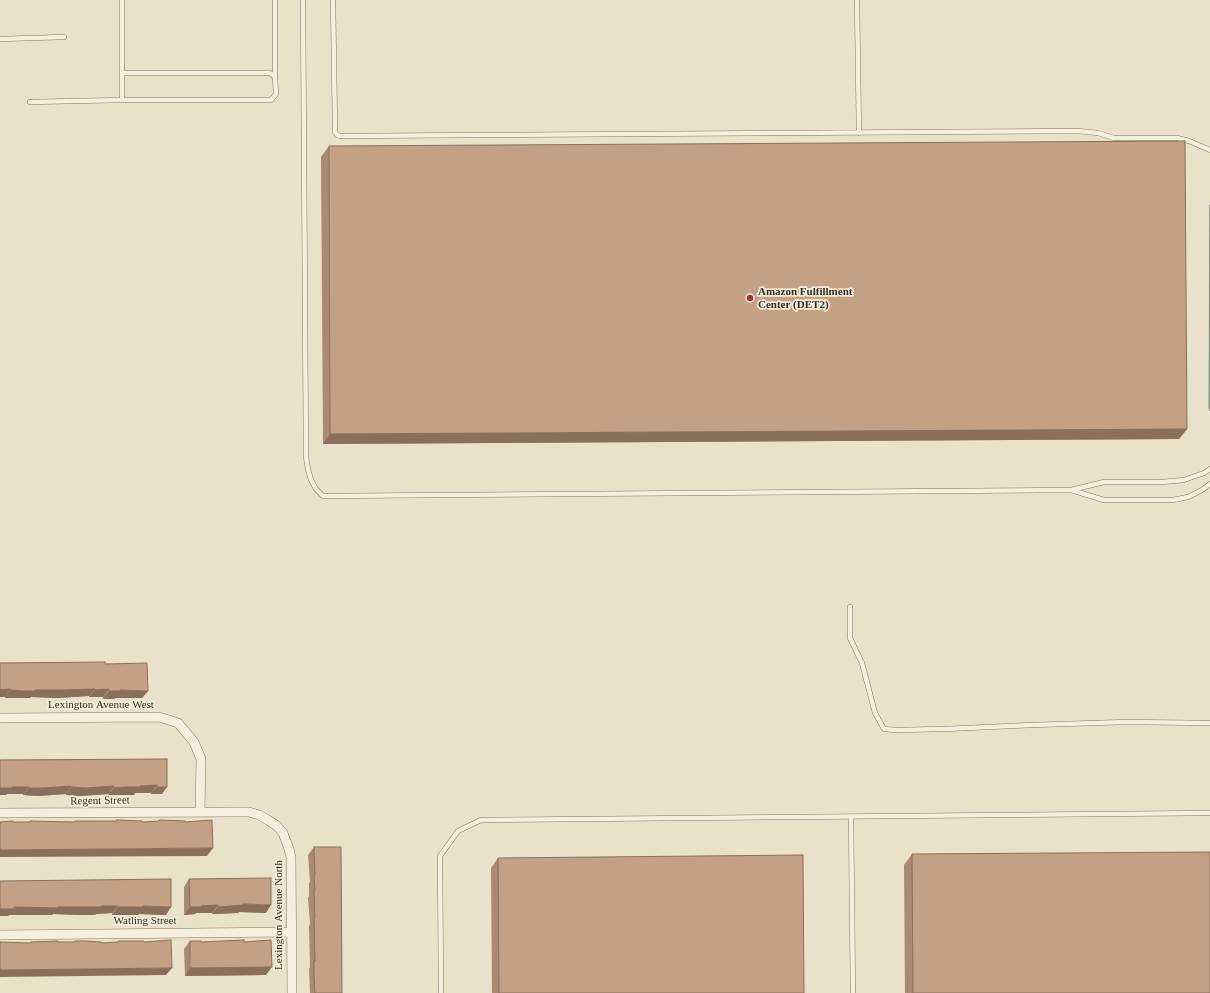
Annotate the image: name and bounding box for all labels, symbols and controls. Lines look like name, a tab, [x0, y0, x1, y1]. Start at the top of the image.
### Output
place label: Amazon Fulfillment Center (DET2)	[758, 285, 852, 311]
marker: Amazon Fulfillment Center (DET2)	[745, 293, 755, 303]
street label: Lexington Avenue West	[48, 698, 154, 712]
street label: Regent Street	[70, 794, 130, 808]
street label: Lexington Avenue North	[272, 860, 286, 970]
street label: Watling Street	[114, 914, 176, 928]

